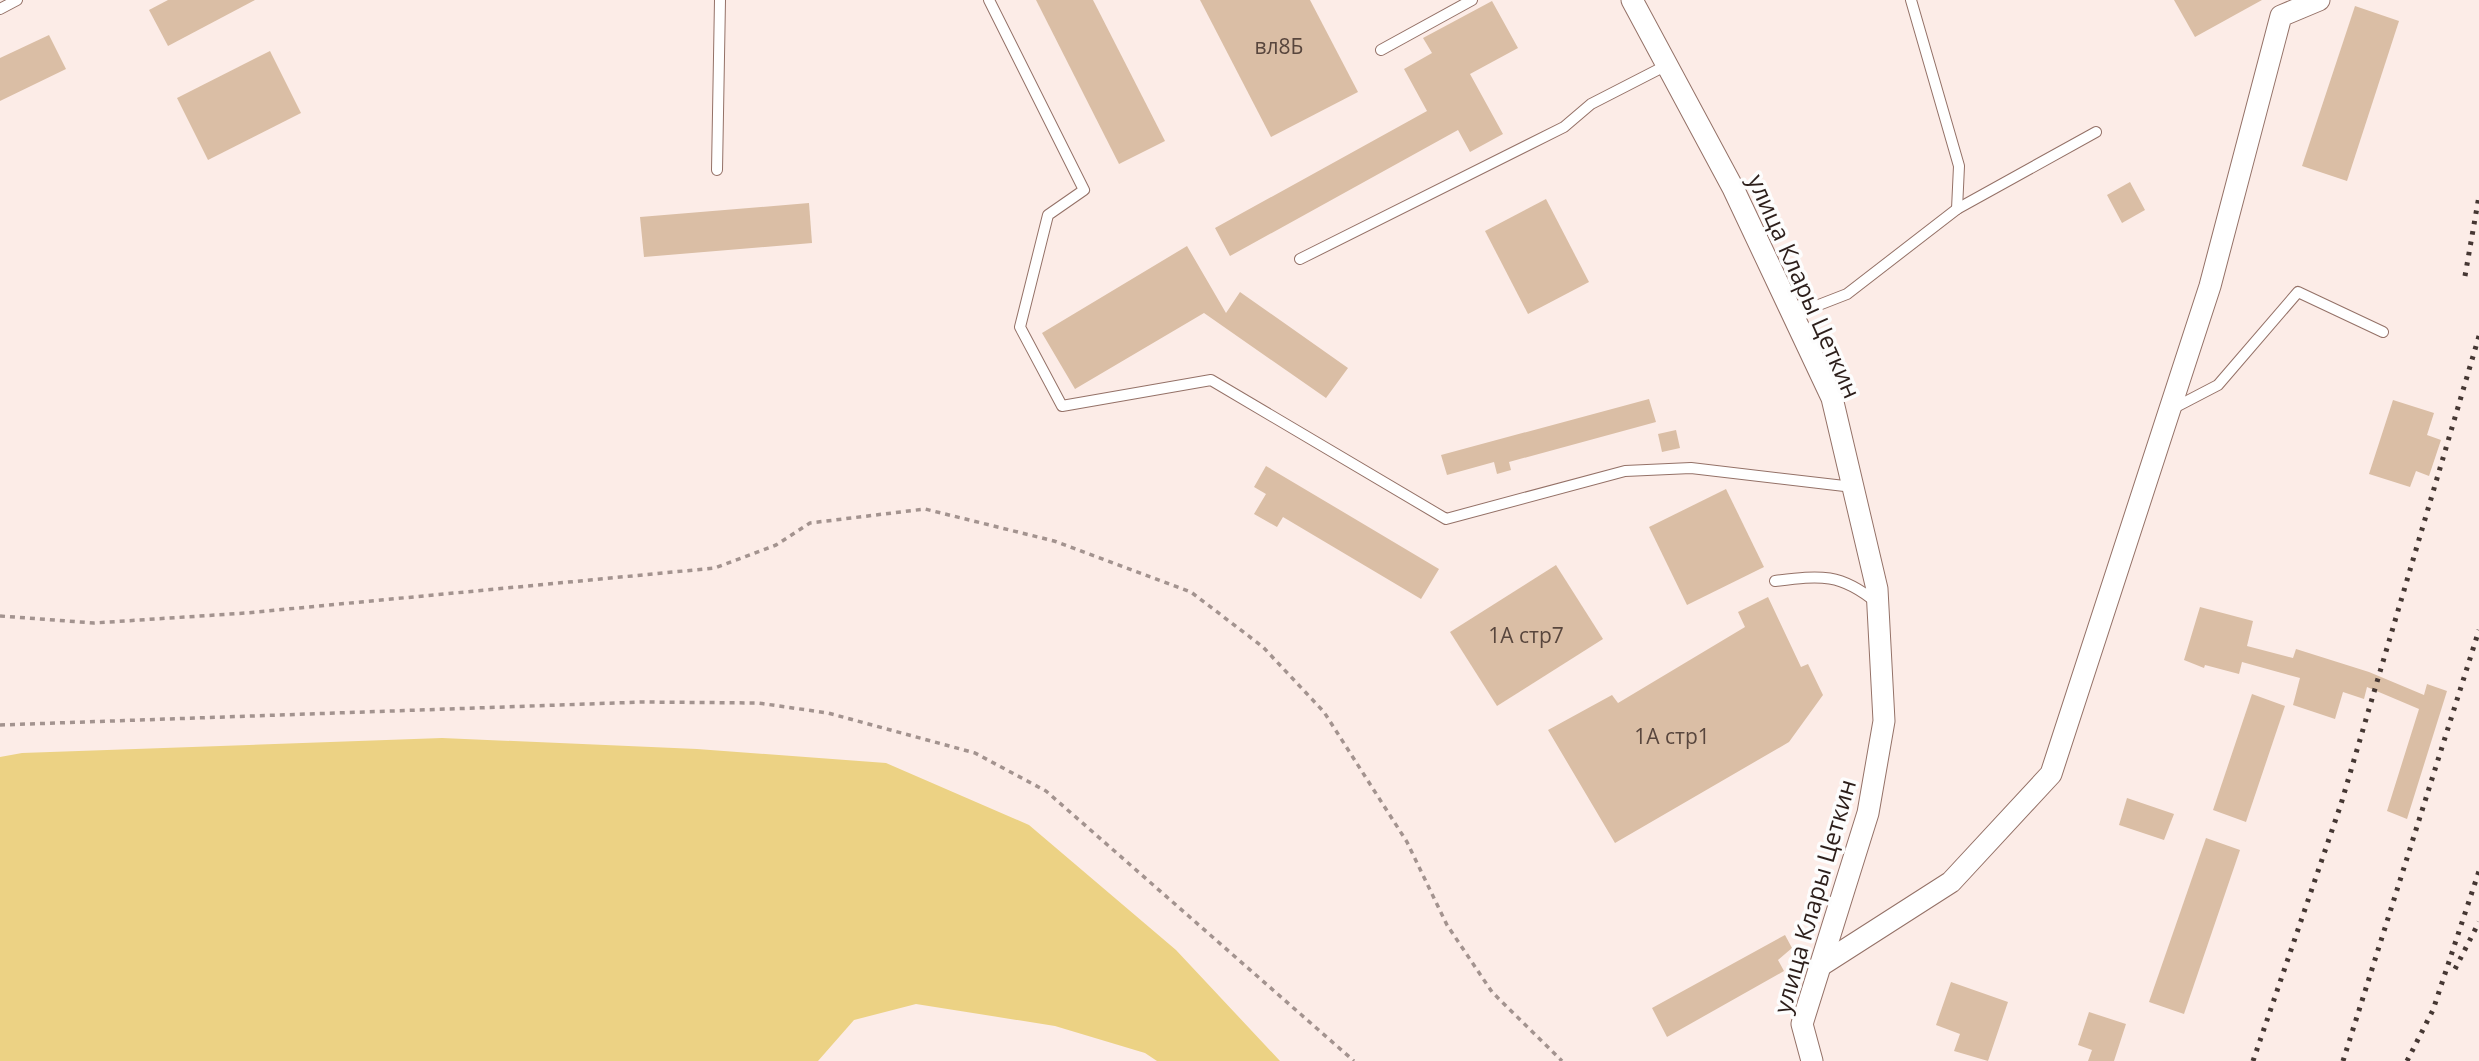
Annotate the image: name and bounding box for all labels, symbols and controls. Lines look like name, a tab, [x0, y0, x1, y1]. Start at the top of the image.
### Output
house number: вл8Б	[1255, 32, 1303, 60]
street label: улица Клары Цеткин	[1741, 169, 1869, 403]
house number: 1А стр7	[1488, 621, 1564, 649]
house number: 1А стр1	[1634, 722, 1710, 750]
street label: улица Клары Цеткин	[1765, 775, 1863, 1017]

